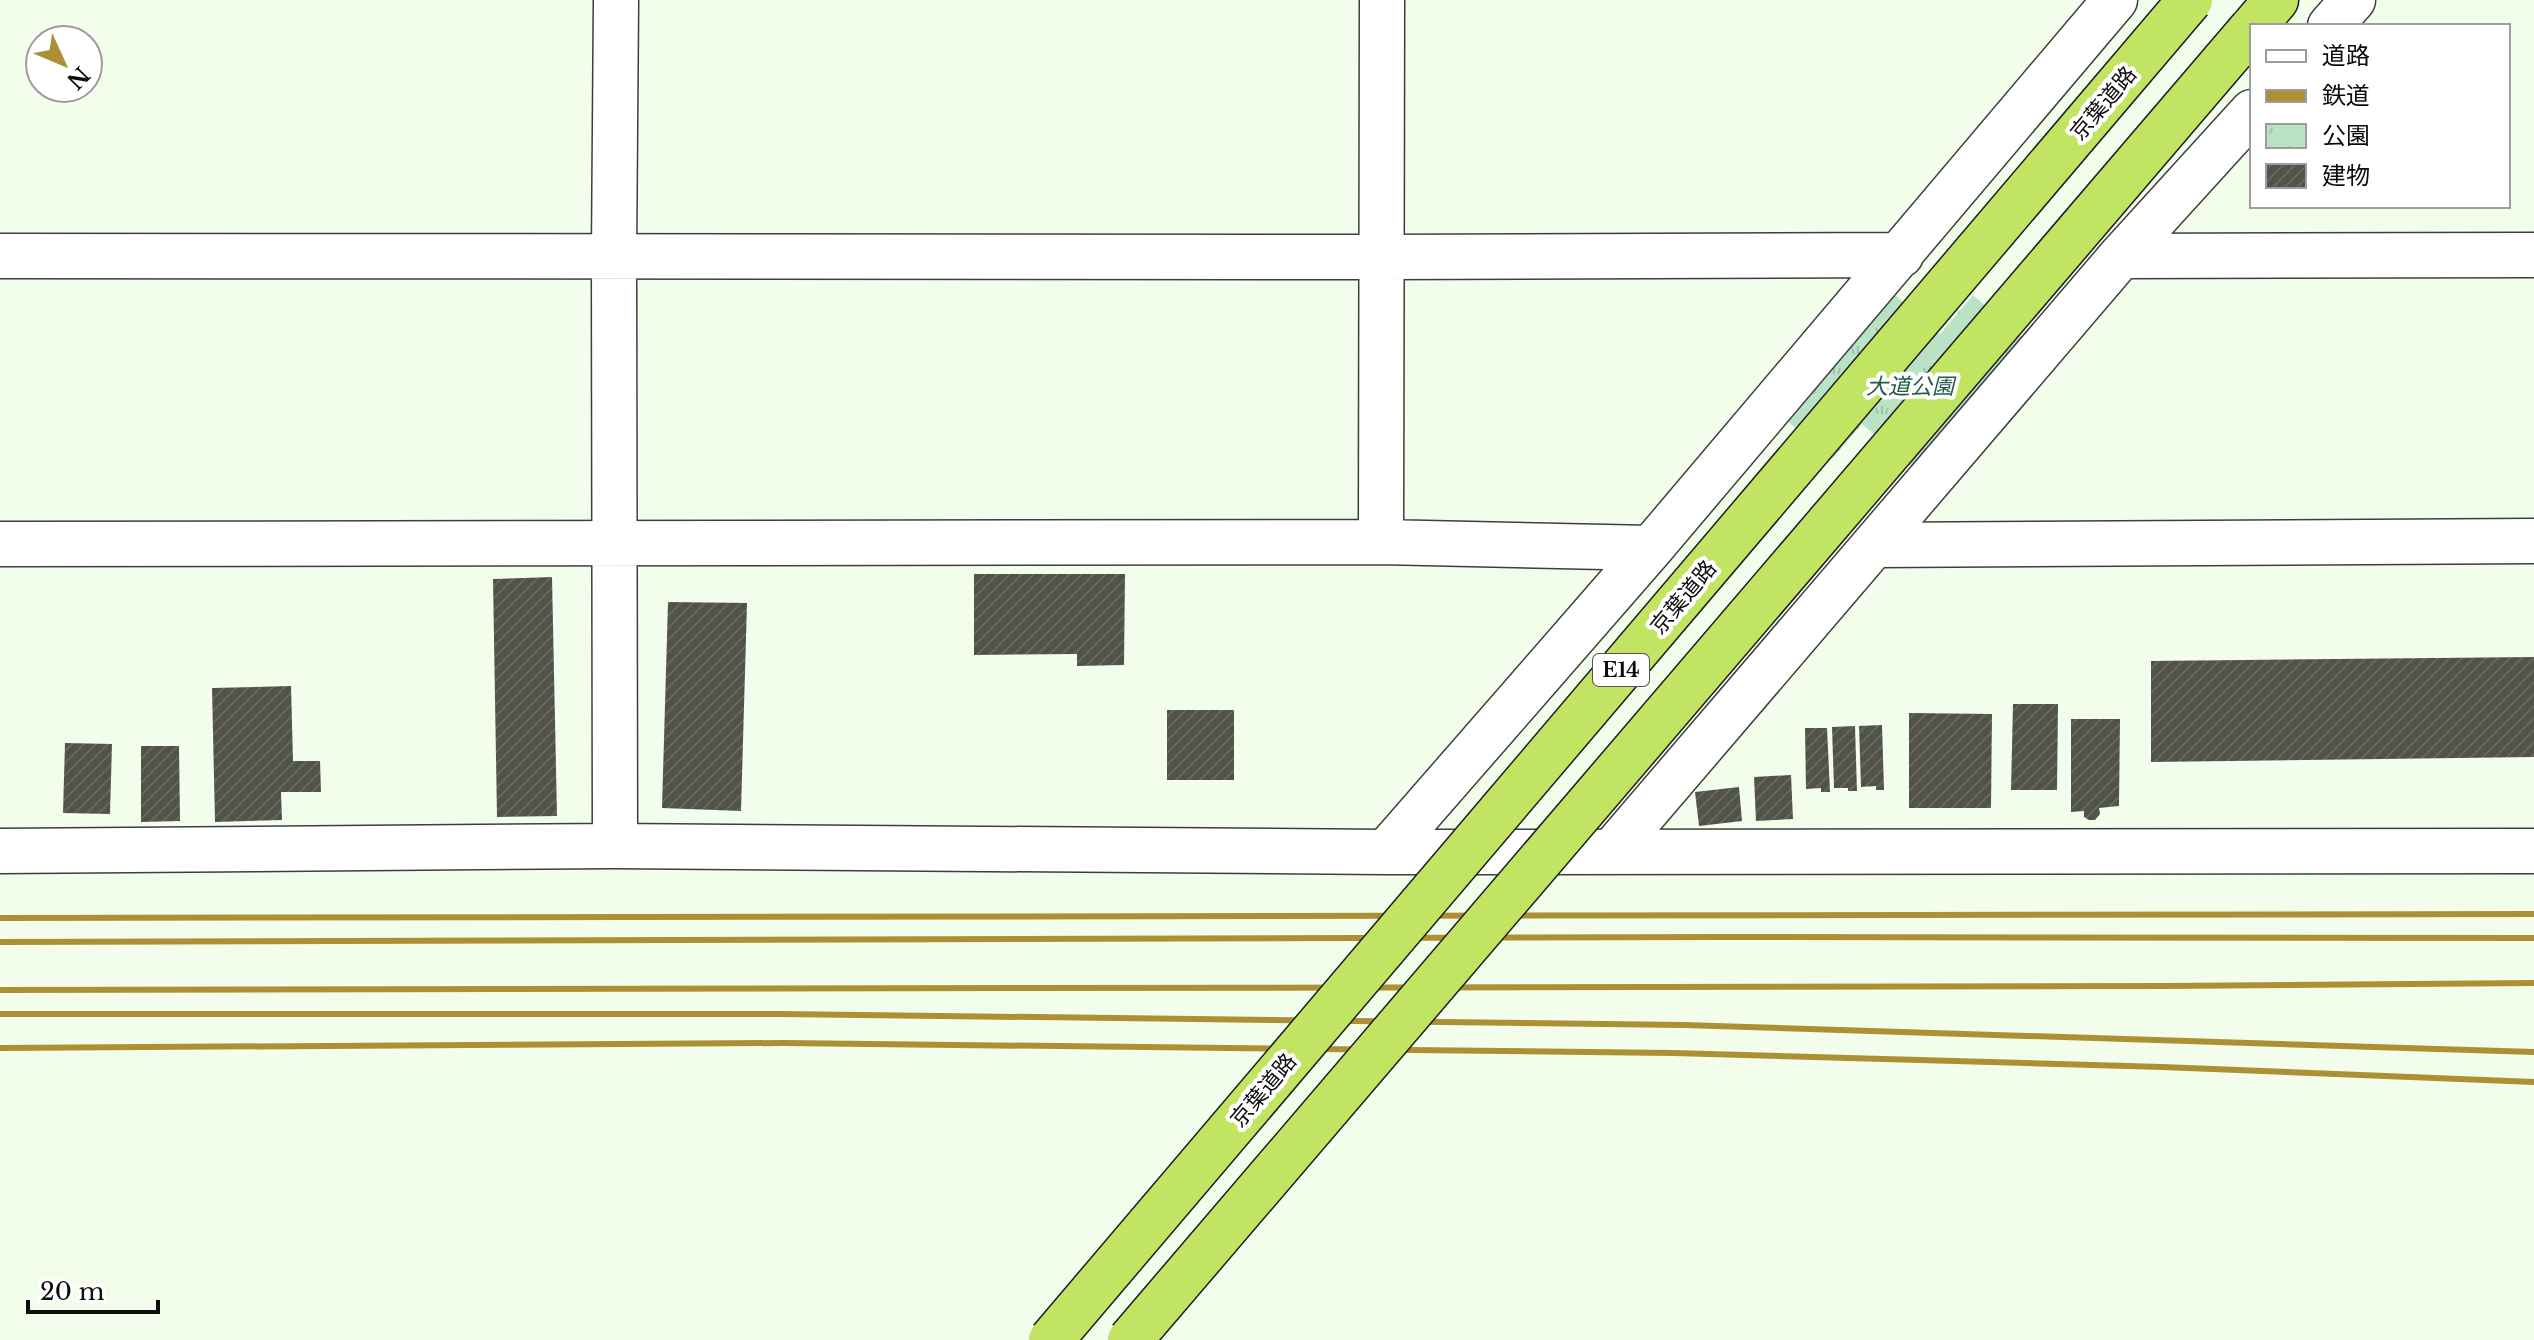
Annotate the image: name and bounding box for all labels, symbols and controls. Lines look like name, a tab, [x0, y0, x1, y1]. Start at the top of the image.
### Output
north arrow	[24, 24, 104, 104]
legend	[2250, 24, 2510, 208]
text: 道路	[2322, 41, 2370, 70]
text: N	[61, 61, 95, 95]
street label: 京葉道路	[2065, 61, 2142, 146]
text: 鉄道	[2322, 81, 2370, 110]
text: 公園	[2322, 121, 2370, 150]
text: 建物	[2322, 161, 2370, 190]
park label: 大道公園	[1866, 373, 1957, 400]
street label: 京葉道路	[1645, 555, 1722, 640]
road number: E14	[1593, 654, 1649, 686]
street label: 京葉道路	[1225, 1048, 1302, 1133]
scale bar	[28, 1264, 158, 1314]
text: 20 m	[40, 1277, 105, 1306]

